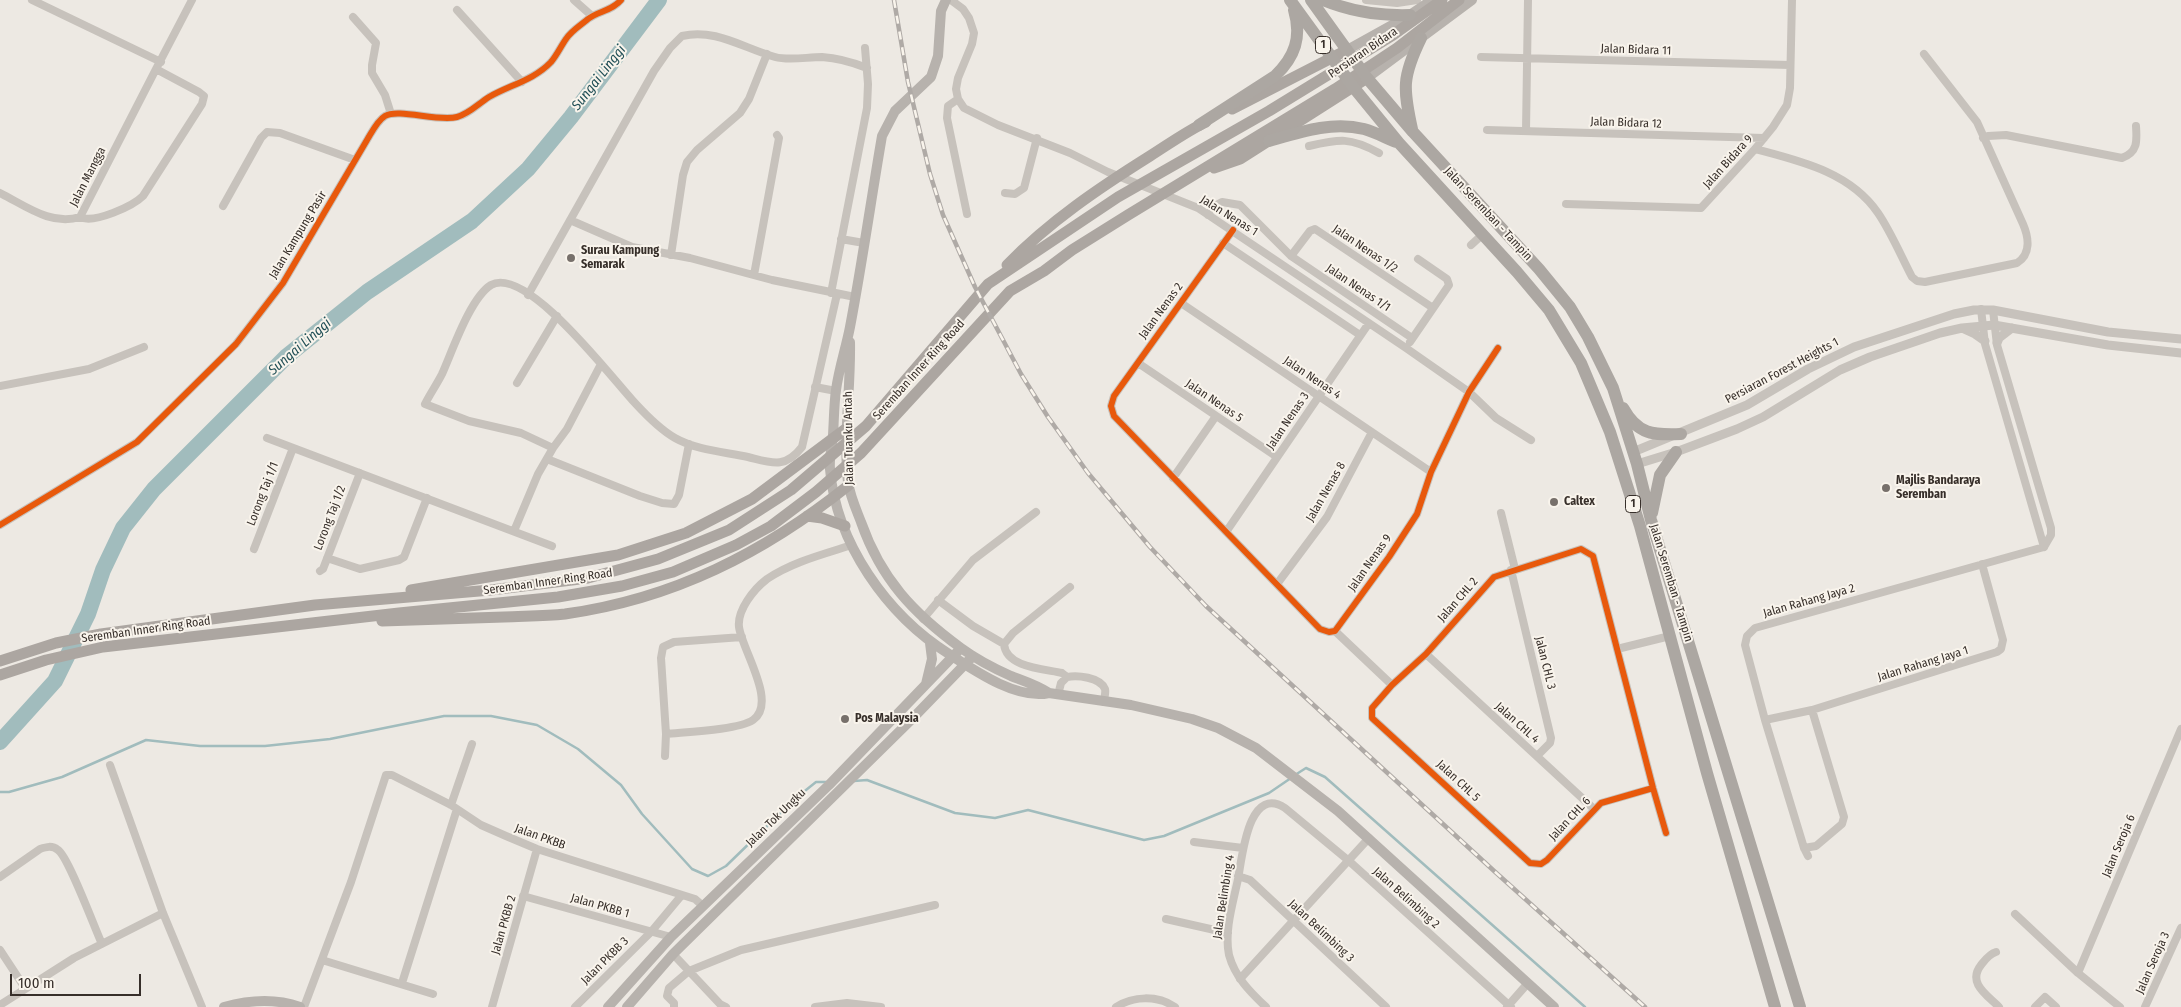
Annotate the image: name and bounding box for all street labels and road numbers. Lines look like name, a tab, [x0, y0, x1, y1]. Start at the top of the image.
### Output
street label: Persiaran Bidara	[1326, 25, 1400, 81]
road number: 1	[1316, 36, 1330, 54]
street label: Jalan Bidara 11	[1600, 42, 1672, 58]
street label: Jalan Bidara 12	[1590, 115, 1662, 131]
street label: Jalan Bidara 9	[1700, 132, 1756, 192]
street label: Jalan Mangga	[67, 145, 109, 209]
street label: Jalan Seremban - Tampin	[1441, 164, 1535, 264]
street label: Jalan Kampung Pasir	[266, 189, 330, 281]
street label: Jalan Nenas 1	[1198, 193, 1260, 239]
street label: Jalan Nenas 1/2	[1330, 222, 1400, 276]
street label: Jalan Nenas 1/1	[1323, 261, 1393, 315]
street label: Jalan Nenas 2	[1136, 280, 1186, 342]
street label: Seremban Inner Ring Road	[870, 317, 968, 423]
street label: Persiaran Forest Heights 1	[1723, 335, 1841, 407]
street label: Jalan Nenas 4	[1281, 354, 1343, 402]
street label: Jalan Nenas 5	[1183, 377, 1245, 425]
street label: Jalan Nenas 3	[1264, 390, 1312, 452]
street label: Jalan Tuanku Antah	[841, 391, 857, 485]
street label: Lorong Taj 1/1	[244, 460, 282, 528]
street label: Jalan Nenas 8	[1303, 460, 1349, 524]
street label: Lorong Taj 1/2	[311, 484, 349, 552]
road number: 1	[1626, 496, 1640, 512]
street label: Jalan Seremban - Tampin	[1646, 522, 1696, 644]
street label: Jalan Nenas 9	[1345, 532, 1395, 594]
street label: Seremban Inner Ring Road	[483, 566, 613, 598]
street label: Jalan CHL 2	[1435, 575, 1481, 625]
street label: Jalan Rahang Jaya 2	[1762, 581, 1856, 621]
street label: Seremban Inner Ring Road	[81, 614, 211, 646]
street label: Jalan CHL 3	[1531, 635, 1559, 691]
street label: Jalan Rahang Jaya 1	[1876, 643, 1970, 685]
street label: Jalan CHL 4	[1492, 699, 1542, 747]
street label: Jalan CHL 5	[1433, 757, 1483, 805]
street label: Jalan Tok Ungku	[743, 786, 809, 850]
street label: Jalan CHL 6	[1546, 794, 1594, 844]
street label: Jalan Seroja 6	[2099, 812, 2139, 880]
street label: Jalan PKBB	[513, 821, 567, 853]
street label: Jalan Belimbing 4	[1210, 854, 1238, 940]
street label: Jalan Belimbing 2	[1370, 864, 1442, 932]
street label: Jalan PKBB 1	[569, 891, 631, 921]
street label: Jalan PKBB 2	[489, 894, 519, 956]
street label: Jalan Belimbing 3	[1285, 897, 1357, 965]
street label: Jalan Seroja 3	[2133, 930, 2173, 996]
street label: Jalan PKBB 3	[578, 934, 632, 988]

